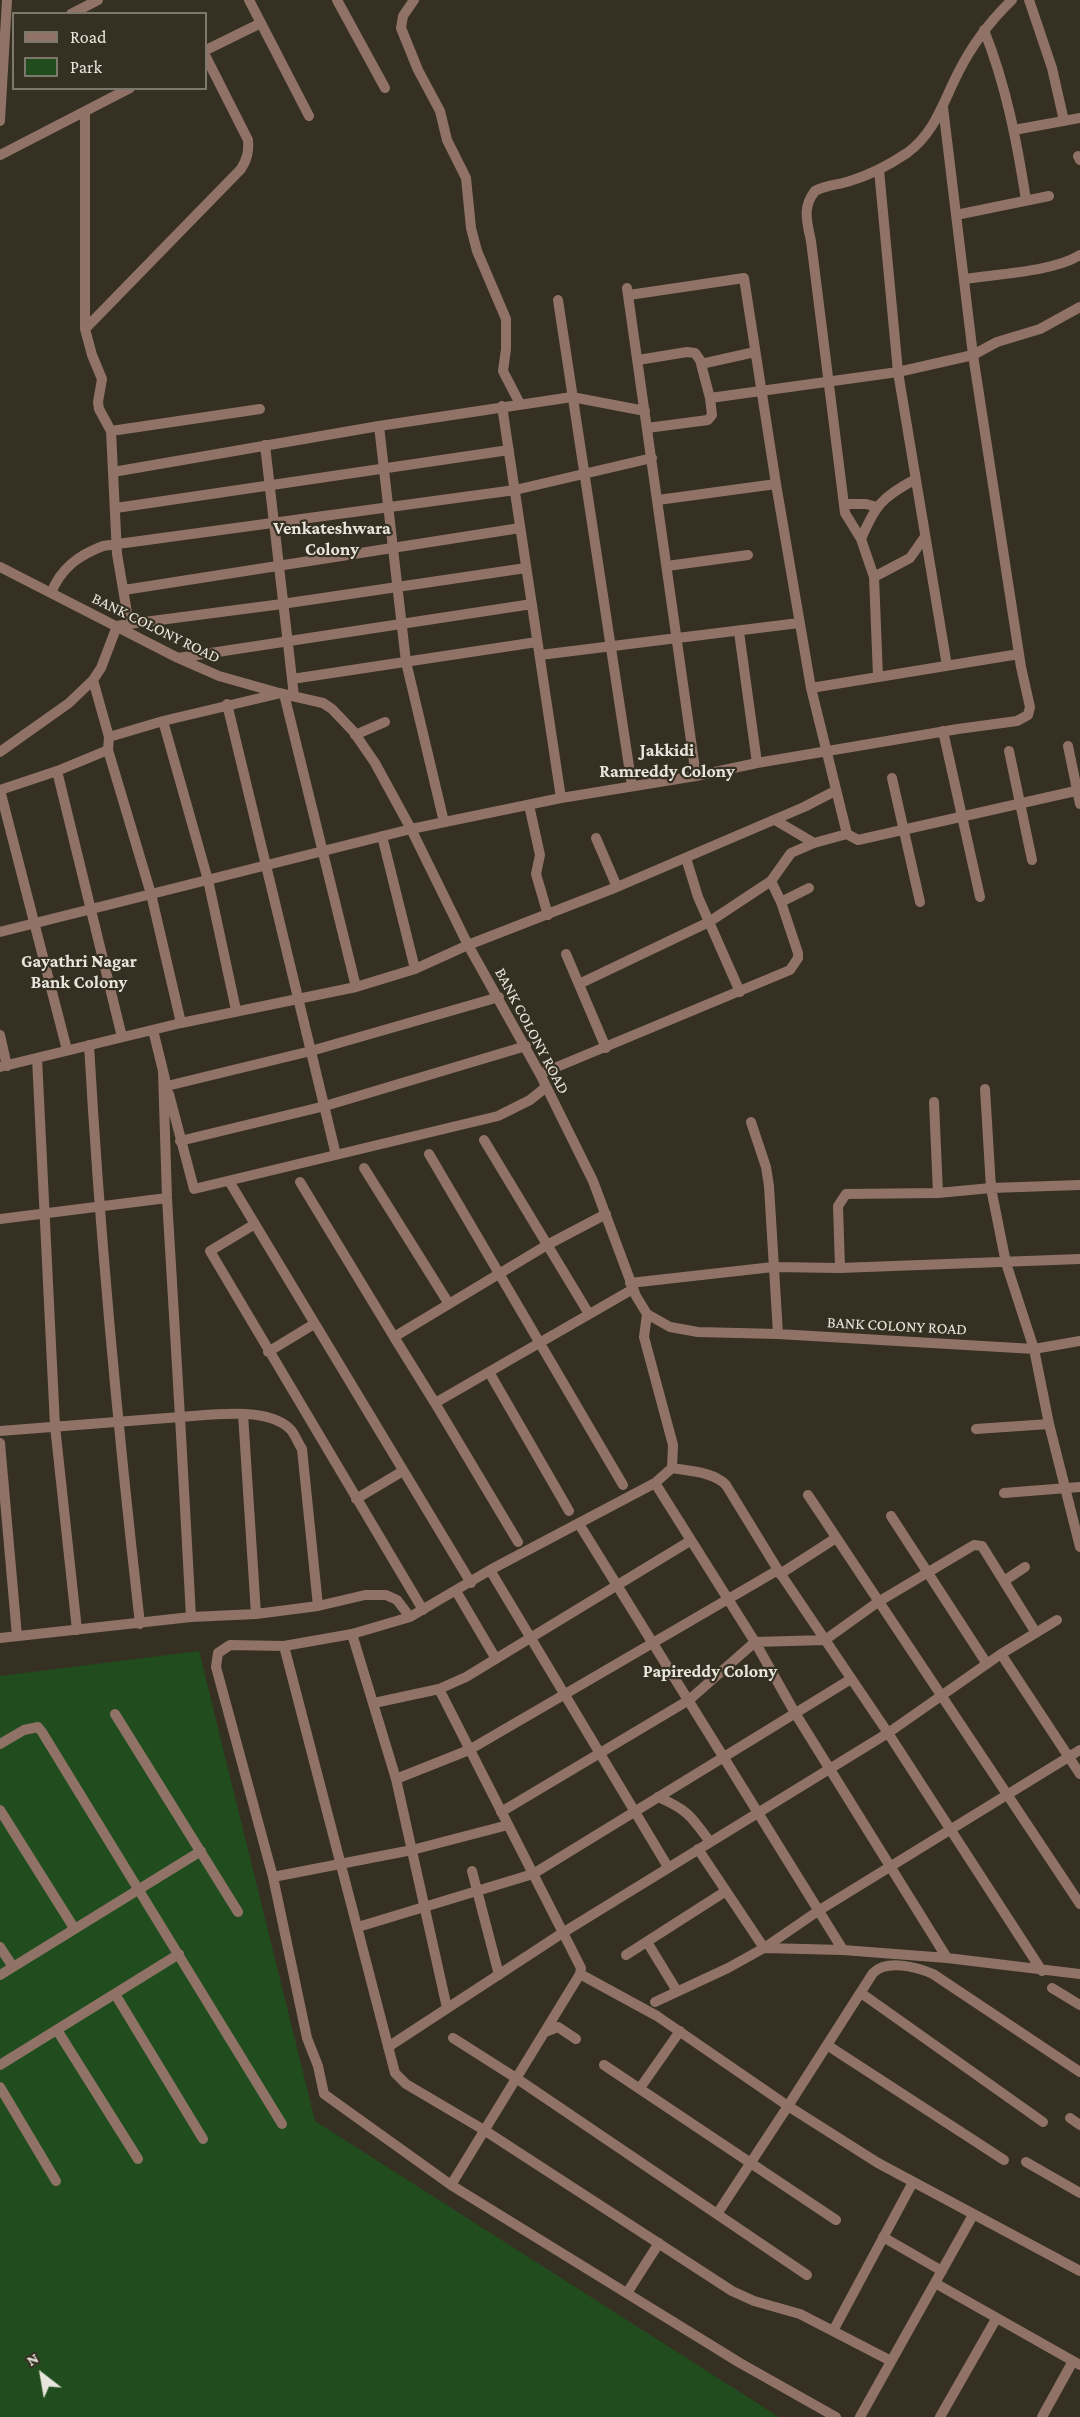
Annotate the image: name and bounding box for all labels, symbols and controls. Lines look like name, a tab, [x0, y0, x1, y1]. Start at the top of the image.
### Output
legend	[12, 12, 207, 90]
text: Road	[70, 27, 107, 47]
text: Park	[70, 57, 102, 77]
district label: Venkateshwara Colony	[273, 517, 391, 560]
street label: BANK COLONY ROAD	[89, 589, 223, 667]
district label: Jakkidi Ramreddy Colony	[599, 739, 735, 782]
district label: Gayathri Nagar Bank Colony	[21, 950, 137, 992]
street label: BANK COLONY ROAD	[491, 965, 573, 1097]
street label: BANK COLONY ROAD	[826, 1313, 968, 1339]
district label: Papireddy Colony	[643, 1660, 777, 1682]
north arrow	[12, 2345, 72, 2405]
text: N	[23, 2349, 42, 2369]

